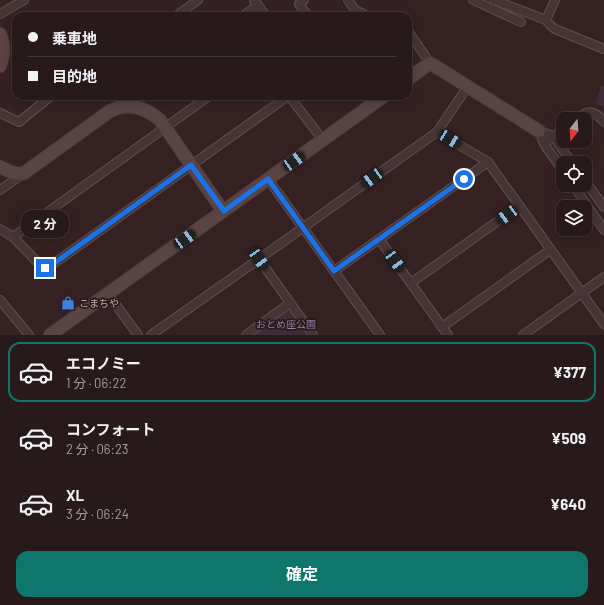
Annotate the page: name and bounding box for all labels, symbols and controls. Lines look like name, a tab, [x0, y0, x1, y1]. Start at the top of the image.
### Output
text: 乗車地	[52, 29, 97, 47]
text: 目的地	[52, 67, 97, 85]
north arrow	[556, 112, 592, 148]
map controls	[556, 112, 592, 236]
car	[437, 128, 463, 150]
car	[281, 149, 307, 173]
button: locate	[556, 156, 592, 192]
car	[359, 166, 385, 190]
route start	[455, 170, 473, 188]
button: layers	[556, 200, 592, 236]
car	[494, 203, 520, 227]
callout: 2 分	[21, 210, 69, 238]
text: 2 分	[34, 216, 56, 232]
car	[172, 227, 198, 251]
car	[247, 246, 271, 272]
car	[383, 248, 407, 274]
route end	[36, 259, 54, 277]
shop icon: こまちや	[60, 295, 76, 311]
place label: こまちや	[79, 297, 119, 309]
park label: おとめ座公園	[256, 318, 316, 330]
icon: car	[18, 354, 54, 390]
text: エコノミー	[66, 354, 141, 372]
text: ¥377	[553, 363, 586, 381]
text: 1 分 · 06:22	[66, 375, 126, 391]
icon: car	[18, 420, 54, 456]
text: コンフォート	[66, 420, 156, 438]
text: ¥509	[551, 429, 586, 447]
text: 2 分 · 06:23	[66, 441, 129, 457]
icon: car	[18, 486, 54, 522]
text: XL	[66, 486, 84, 504]
text: ¥640	[550, 495, 586, 513]
text: 3 分 · 06:24	[66, 506, 129, 522]
button: 確定	[16, 551, 588, 597]

